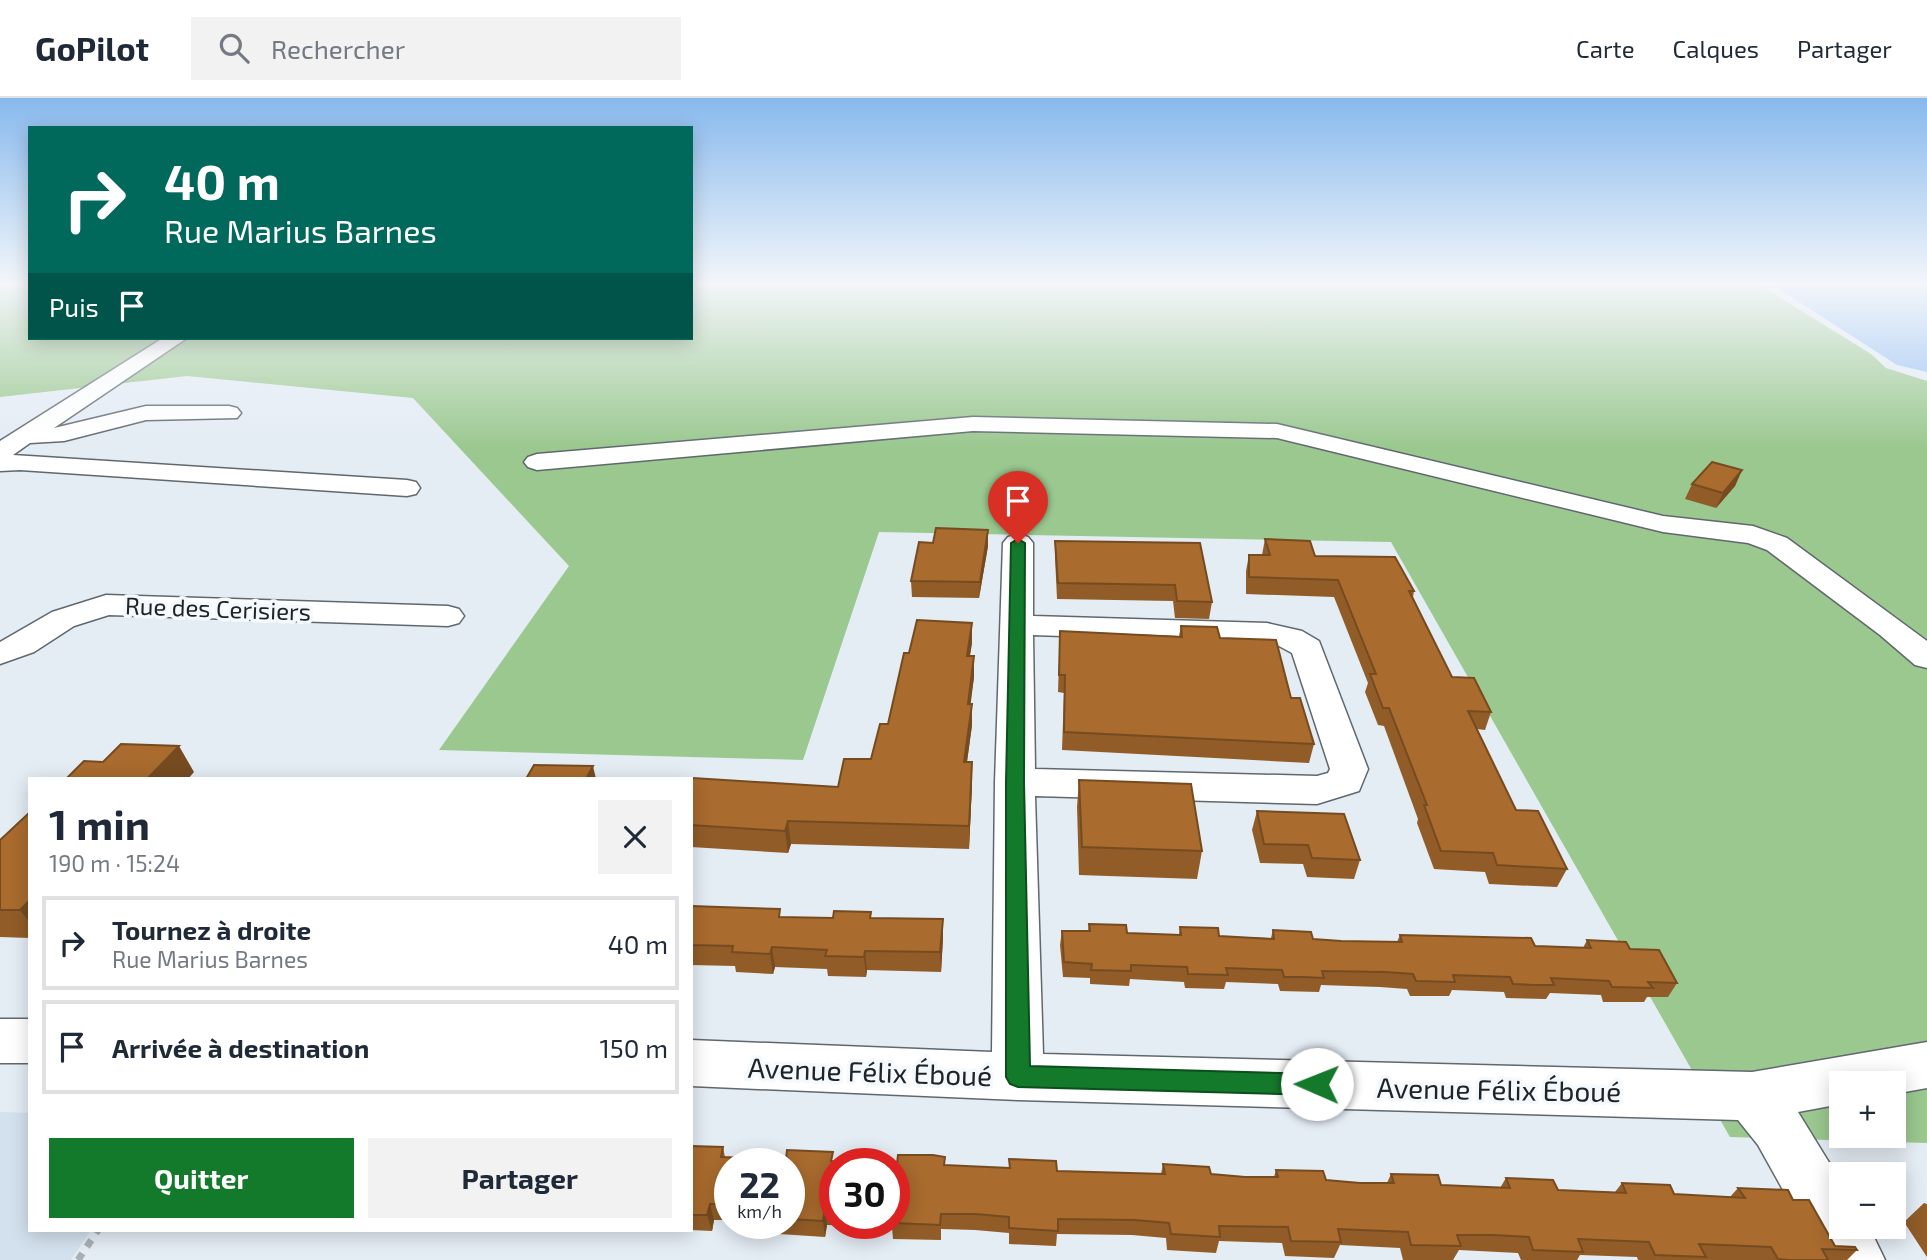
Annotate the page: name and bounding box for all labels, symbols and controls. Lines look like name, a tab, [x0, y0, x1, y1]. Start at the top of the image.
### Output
search box	[191, 17, 681, 80]
text: GoPilot	[35, 28, 149, 68]
icon: search	[215, 29, 253, 67]
text: Rechercher	[271, 33, 405, 64]
text: Carte	[1576, 34, 1635, 63]
text: Calques	[1673, 34, 1759, 63]
text: Partager	[1797, 34, 1892, 63]
text: 40 m	[164, 151, 280, 210]
icon: right	[49, 154, 140, 245]
text: Rue Marius Barnes	[164, 211, 437, 249]
icon: arrive	[113, 287, 151, 325]
text: Puis	[49, 291, 99, 322]
pin	[988, 471, 1048, 543]
icon: arrive	[999, 482, 1037, 520]
street label: Rue des Cerisiers	[125, 590, 311, 626]
text: 1 min	[49, 798, 150, 848]
button: close	[598, 800, 672, 874]
text: 190 m · 15:24	[49, 849, 180, 877]
text: Tournez à droite	[112, 914, 311, 945]
icon: right	[53, 924, 91, 962]
text: 40 m	[608, 928, 668, 959]
text: Rue Marius Barnes	[112, 945, 308, 973]
icon: arrive	[53, 1028, 91, 1066]
text: Arrivée à destination	[112, 1032, 369, 1063]
text: 150 m	[599, 1032, 668, 1063]
position arrow	[1280, 1047, 1354, 1121]
street label: Avenue Félix Éboué	[747, 1050, 993, 1092]
street label: Avenue Félix Éboué	[1376, 1070, 1622, 1108]
map controls	[1829, 1071, 1906, 1239]
button: +	[1829, 1071, 1906, 1148]
button: Quitter	[49, 1138, 354, 1218]
button: Partager	[368, 1138, 672, 1218]
speed limit sign: 30	[819, 1148, 910, 1239]
button: −	[1829, 1162, 1906, 1239]
text: 22	[739, 1163, 780, 1205]
text: km/h	[737, 1200, 782, 1222]

